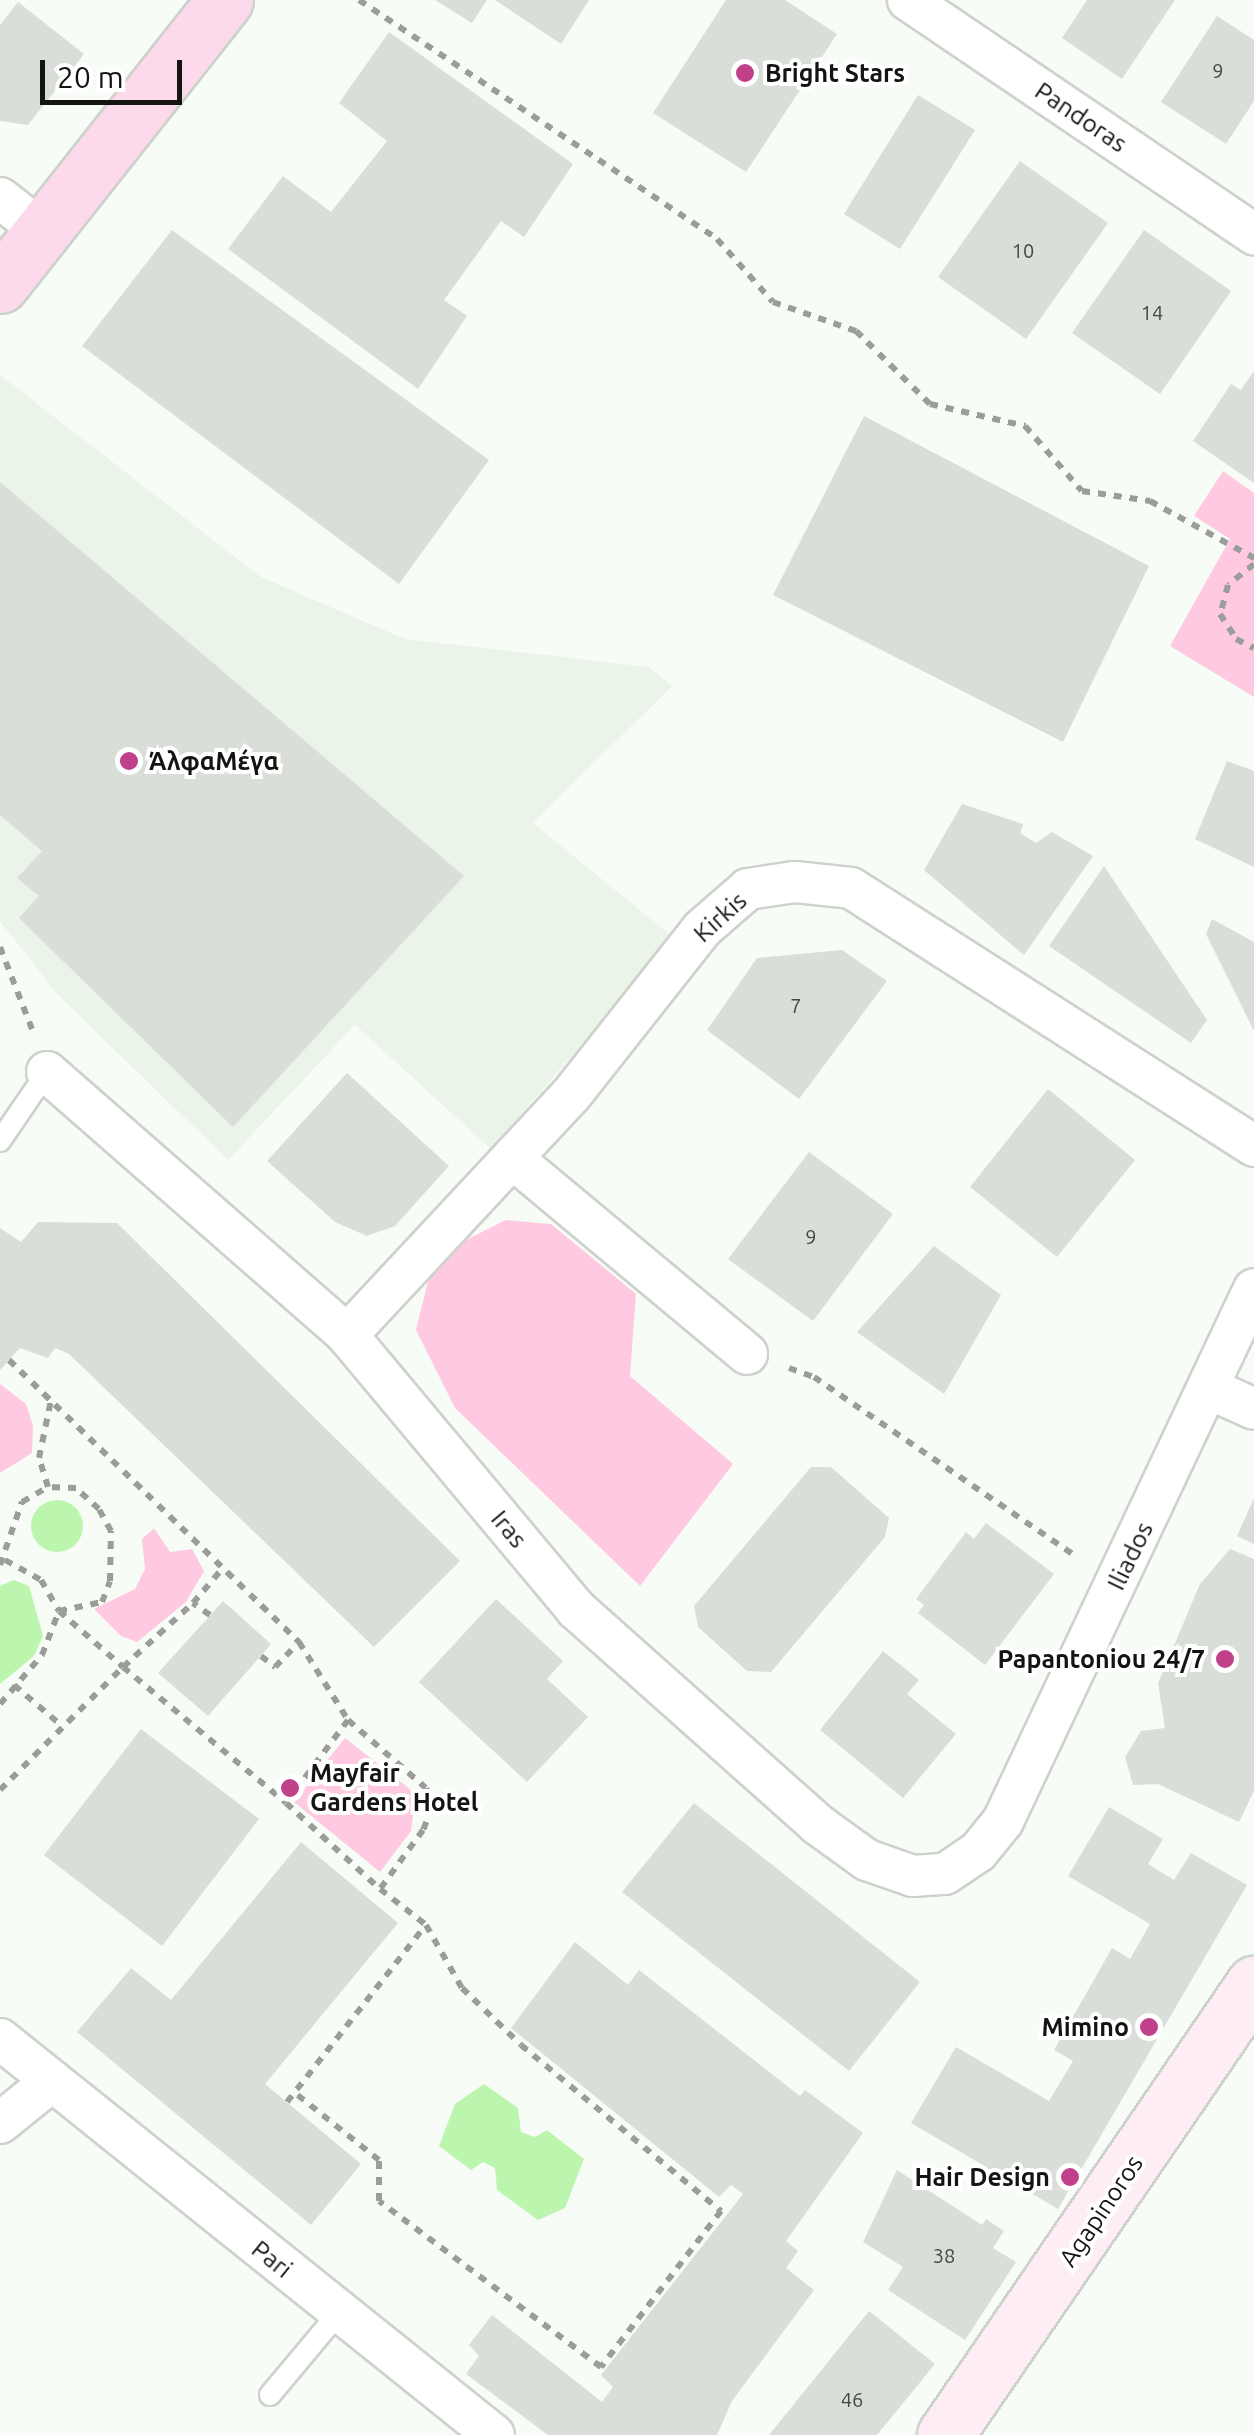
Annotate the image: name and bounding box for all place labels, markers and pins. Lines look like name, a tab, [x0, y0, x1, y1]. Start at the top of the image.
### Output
place label: Bright Stars	[765, 58, 905, 88]
marker: Bright Stars	[734, 62, 756, 84]
place label: ΆλφαΜέγα	[149, 746, 279, 776]
marker: ΆλφαΜέγα	[118, 750, 140, 772]
place label: Papantoniou 24/7	[997, 1644, 1205, 1674]
marker: Papantoniou 24/7	[1214, 1648, 1236, 1670]
place label: Mayfair Gardens Hotel	[310, 1759, 478, 1818]
marker: Mayfair Gardens Hotel	[279, 1777, 301, 1799]
place label: Mimino	[1042, 2012, 1129, 2042]
marker: Mimino	[1138, 2016, 1160, 2038]
place label: Hair Design	[914, 2162, 1050, 2192]
marker: Hair Design	[1059, 2166, 1081, 2188]

